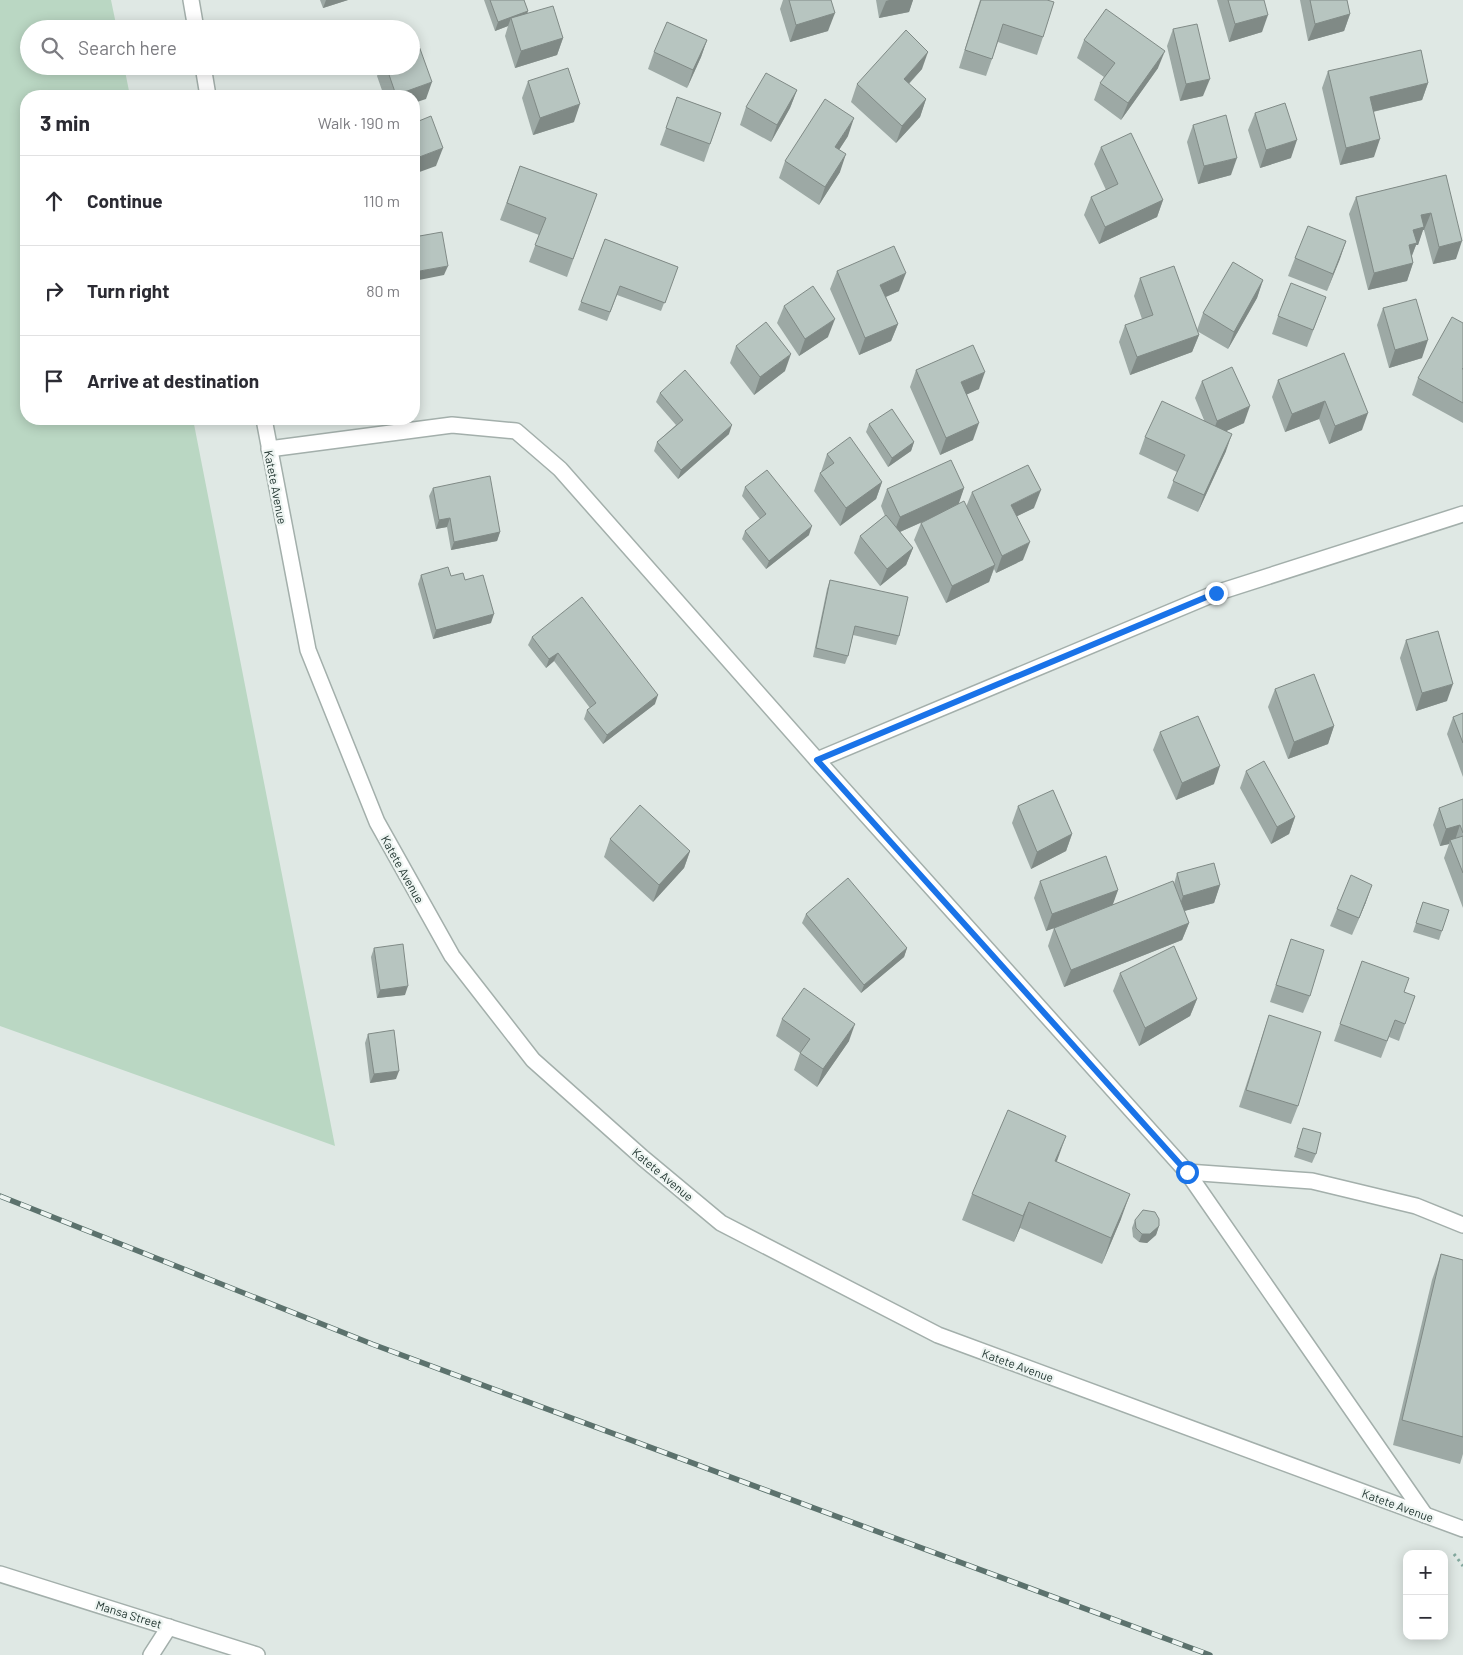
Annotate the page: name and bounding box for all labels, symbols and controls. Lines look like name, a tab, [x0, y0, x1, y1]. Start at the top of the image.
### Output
search box	[20, 20, 420, 75]
icon: search	[38, 34, 66, 62]
text: Search here	[78, 36, 177, 59]
text: 3 min	[40, 110, 90, 135]
text: Walk · 190 m	[318, 113, 400, 132]
icon: ahead	[40, 187, 68, 215]
text: Continue	[87, 189, 163, 212]
text: 110 m	[363, 191, 400, 210]
icon: right	[40, 277, 68, 305]
text: Turn right	[87, 279, 169, 302]
text: 80 m	[366, 281, 400, 300]
icon: arrive	[40, 367, 68, 395]
text: Arrive at destination	[87, 369, 259, 392]
street label: Katete Avenue	[262, 449, 290, 525]
route end	[1205, 582, 1228, 605]
street label: Katete Avenue	[379, 833, 427, 905]
street label: Katete Avenue	[630, 1145, 696, 1203]
route start	[1176, 1161, 1199, 1184]
street label: Katete Avenue	[980, 1346, 1056, 1384]
street label: Katete Avenue	[1360, 1486, 1436, 1524]
map controls	[1403, 1550, 1448, 1640]
button: +	[1403, 1550, 1448, 1595]
button: −	[1403, 1595, 1448, 1640]
street label: Mansa Street	[94, 1597, 164, 1631]

